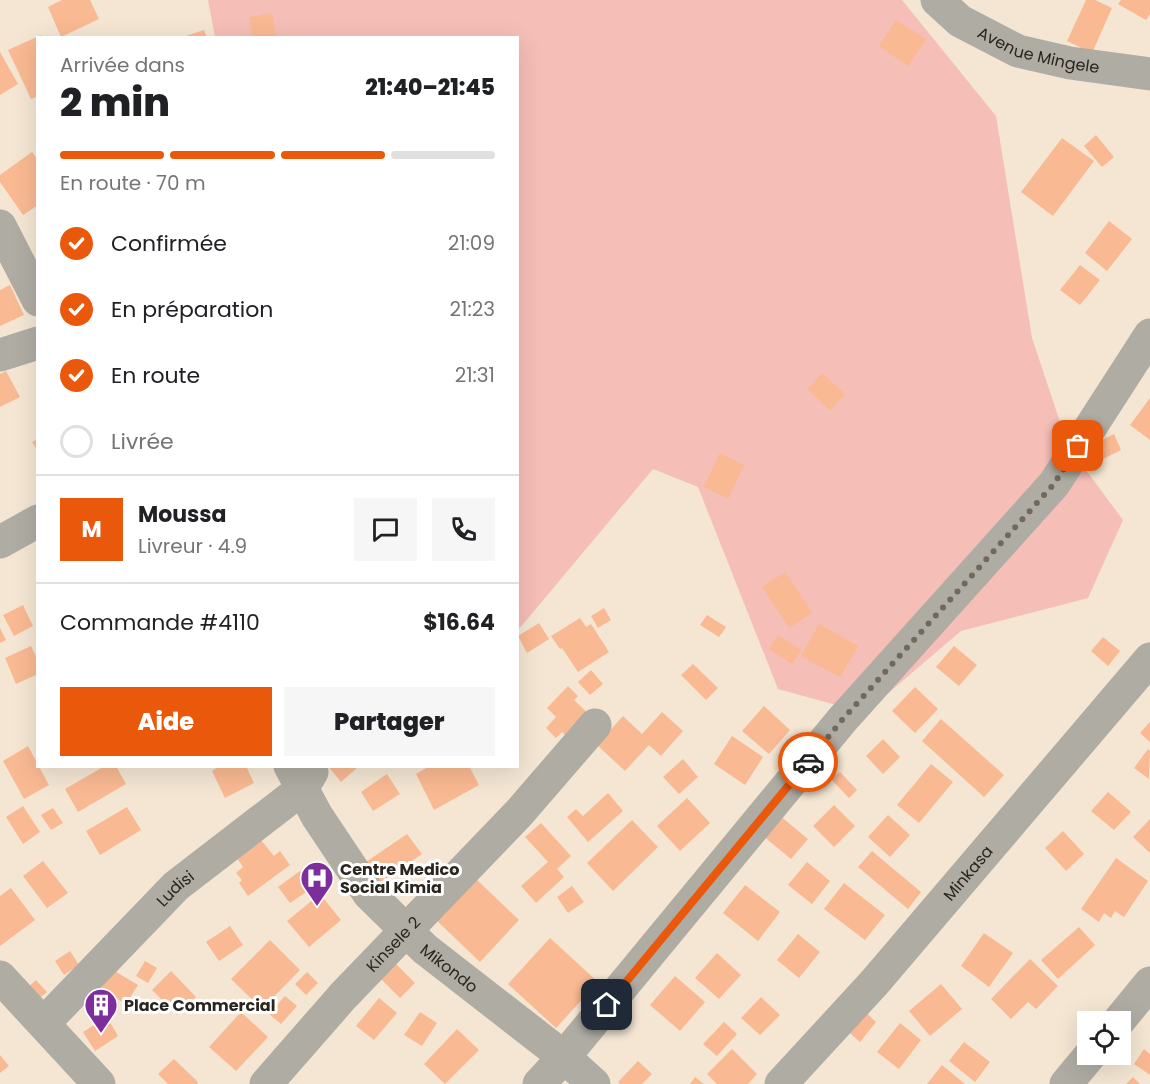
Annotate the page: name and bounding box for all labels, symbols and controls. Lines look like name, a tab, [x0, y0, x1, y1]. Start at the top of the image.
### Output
street label: Avenue Mingele	[973, 21, 1101, 79]
text: Arrivée dans	[60, 51, 185, 79]
text: 21:40–21:45	[365, 72, 495, 103]
text: 2 min	[60, 75, 170, 130]
text: En route · 70 m	[60, 169, 205, 197]
icon: check	[60, 227, 93, 260]
text: Confirmée	[111, 228, 227, 259]
text: 21:09	[448, 229, 495, 257]
icon: check	[60, 293, 93, 326]
text: En préparation	[111, 294, 273, 325]
text: 21:23	[450, 295, 495, 323]
icon: check	[60, 359, 93, 392]
text: En route	[111, 360, 200, 391]
text: 21:31	[455, 361, 495, 389]
pin	[1052, 420, 1103, 471]
text: Livrée	[111, 426, 174, 457]
icon: bag	[1061, 429, 1094, 462]
button: chat	[354, 498, 417, 561]
button: phone	[432, 498, 495, 561]
text: Moussa	[138, 499, 227, 530]
text: M	[81, 514, 102, 545]
text: Livreur · 4.9	[138, 532, 247, 560]
text: Commande #4110	[60, 607, 260, 638]
text: $16.64	[423, 607, 495, 638]
button: Aide	[60, 687, 272, 756]
button: Partager	[284, 687, 495, 756]
courier	[778, 732, 838, 792]
icon: car	[792, 746, 825, 779]
street label: Minkasa	[938, 841, 998, 906]
place label: Centre Medico Social Kimia	[340, 858, 459, 899]
hospital icon: Centre Medico Social Kimia	[299, 860, 335, 907]
street label: Ludisi	[151, 865, 199, 912]
street label: Kinsele 2	[361, 911, 426, 977]
street label: Mikondo	[415, 939, 483, 998]
pin	[581, 979, 632, 1030]
building icon: Place Commercial	[83, 987, 119, 1034]
icon: home	[590, 988, 623, 1021]
place label: Place Commercial	[124, 994, 275, 1017]
map controls	[1077, 1011, 1131, 1065]
button: locate	[1077, 1011, 1131, 1065]

